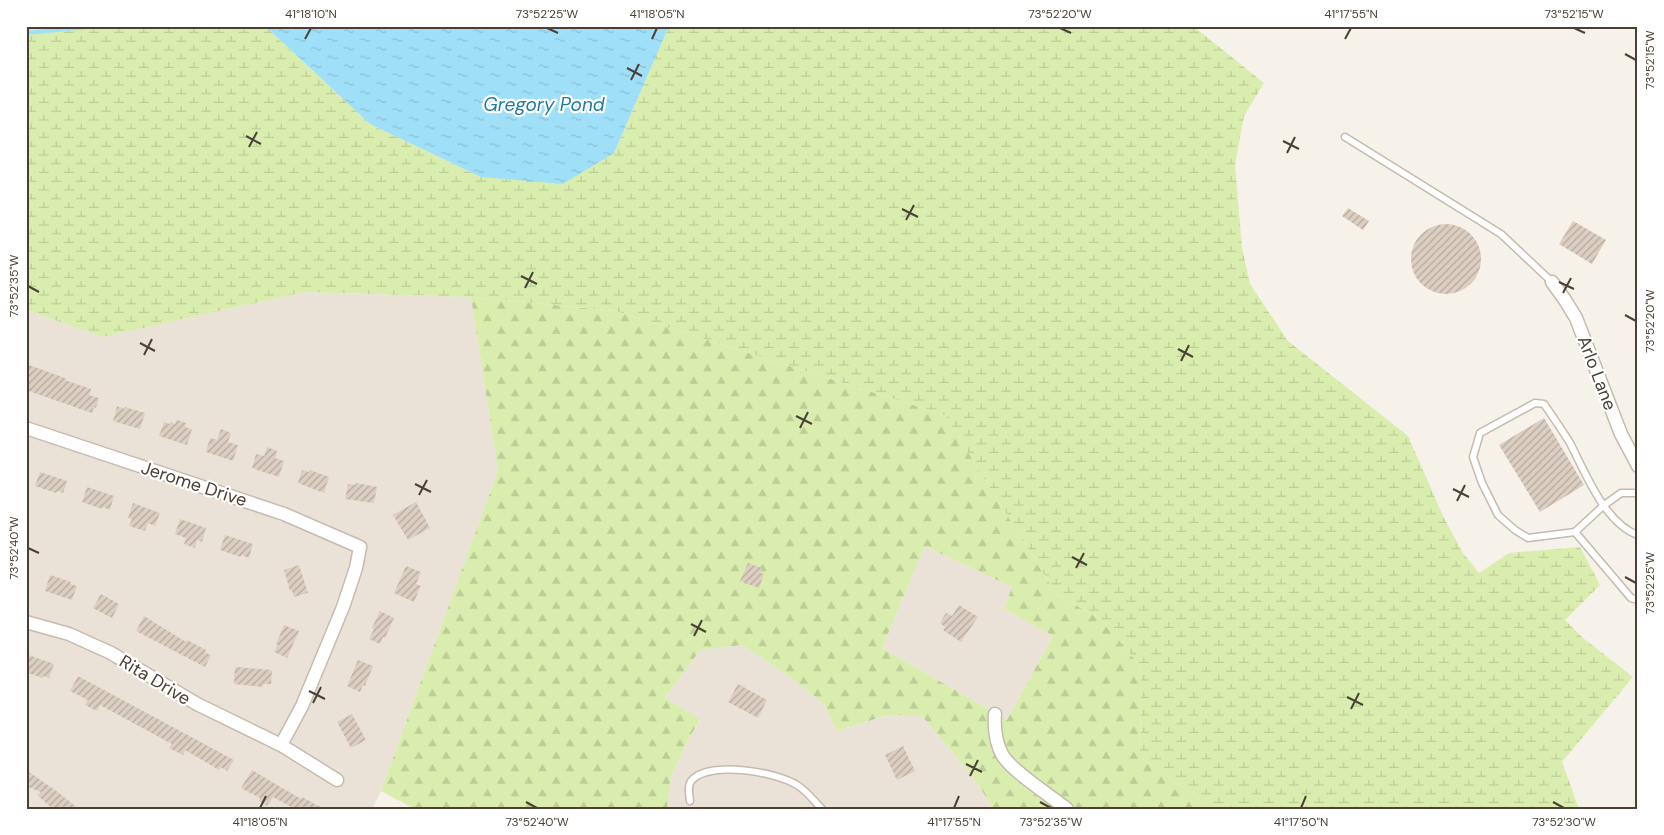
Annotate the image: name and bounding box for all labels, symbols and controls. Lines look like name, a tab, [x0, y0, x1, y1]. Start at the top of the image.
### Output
text: 41°18'10"N	[285, 6, 337, 22]
text: 73°52'25"W	[516, 6, 579, 22]
text: 41°18'05"N	[629, 6, 685, 22]
text: 73°52'20"W	[1028, 6, 1092, 22]
text: 41°17'55"N	[1324, 6, 1378, 22]
text: 73°52'15"W	[1544, 6, 1604, 22]
text: 73°52'15"W	[1642, 30, 1658, 90]
water label: Gregory Pond	[483, 92, 606, 117]
text: 73°52'35"W	[6, 254, 22, 317]
text: 73°52'20"W	[1642, 289, 1658, 353]
street label: Arlo Lane	[1572, 332, 1622, 414]
street label: Jerome Drive	[138, 456, 250, 512]
text: 73°52'40"W	[6, 516, 22, 580]
text: 73°52'25"W	[1642, 551, 1658, 614]
street label: Rita Drive	[115, 649, 195, 711]
text: 41°18'05"N	[232, 814, 288, 830]
text: 73°52'40"W	[505, 814, 569, 830]
text: 41°17'55"N	[927, 814, 981, 830]
text: 73°52'35"W	[1020, 814, 1083, 830]
text: 41°17'50"N	[1274, 814, 1328, 830]
text: 73°52'30"W	[1532, 814, 1596, 830]

